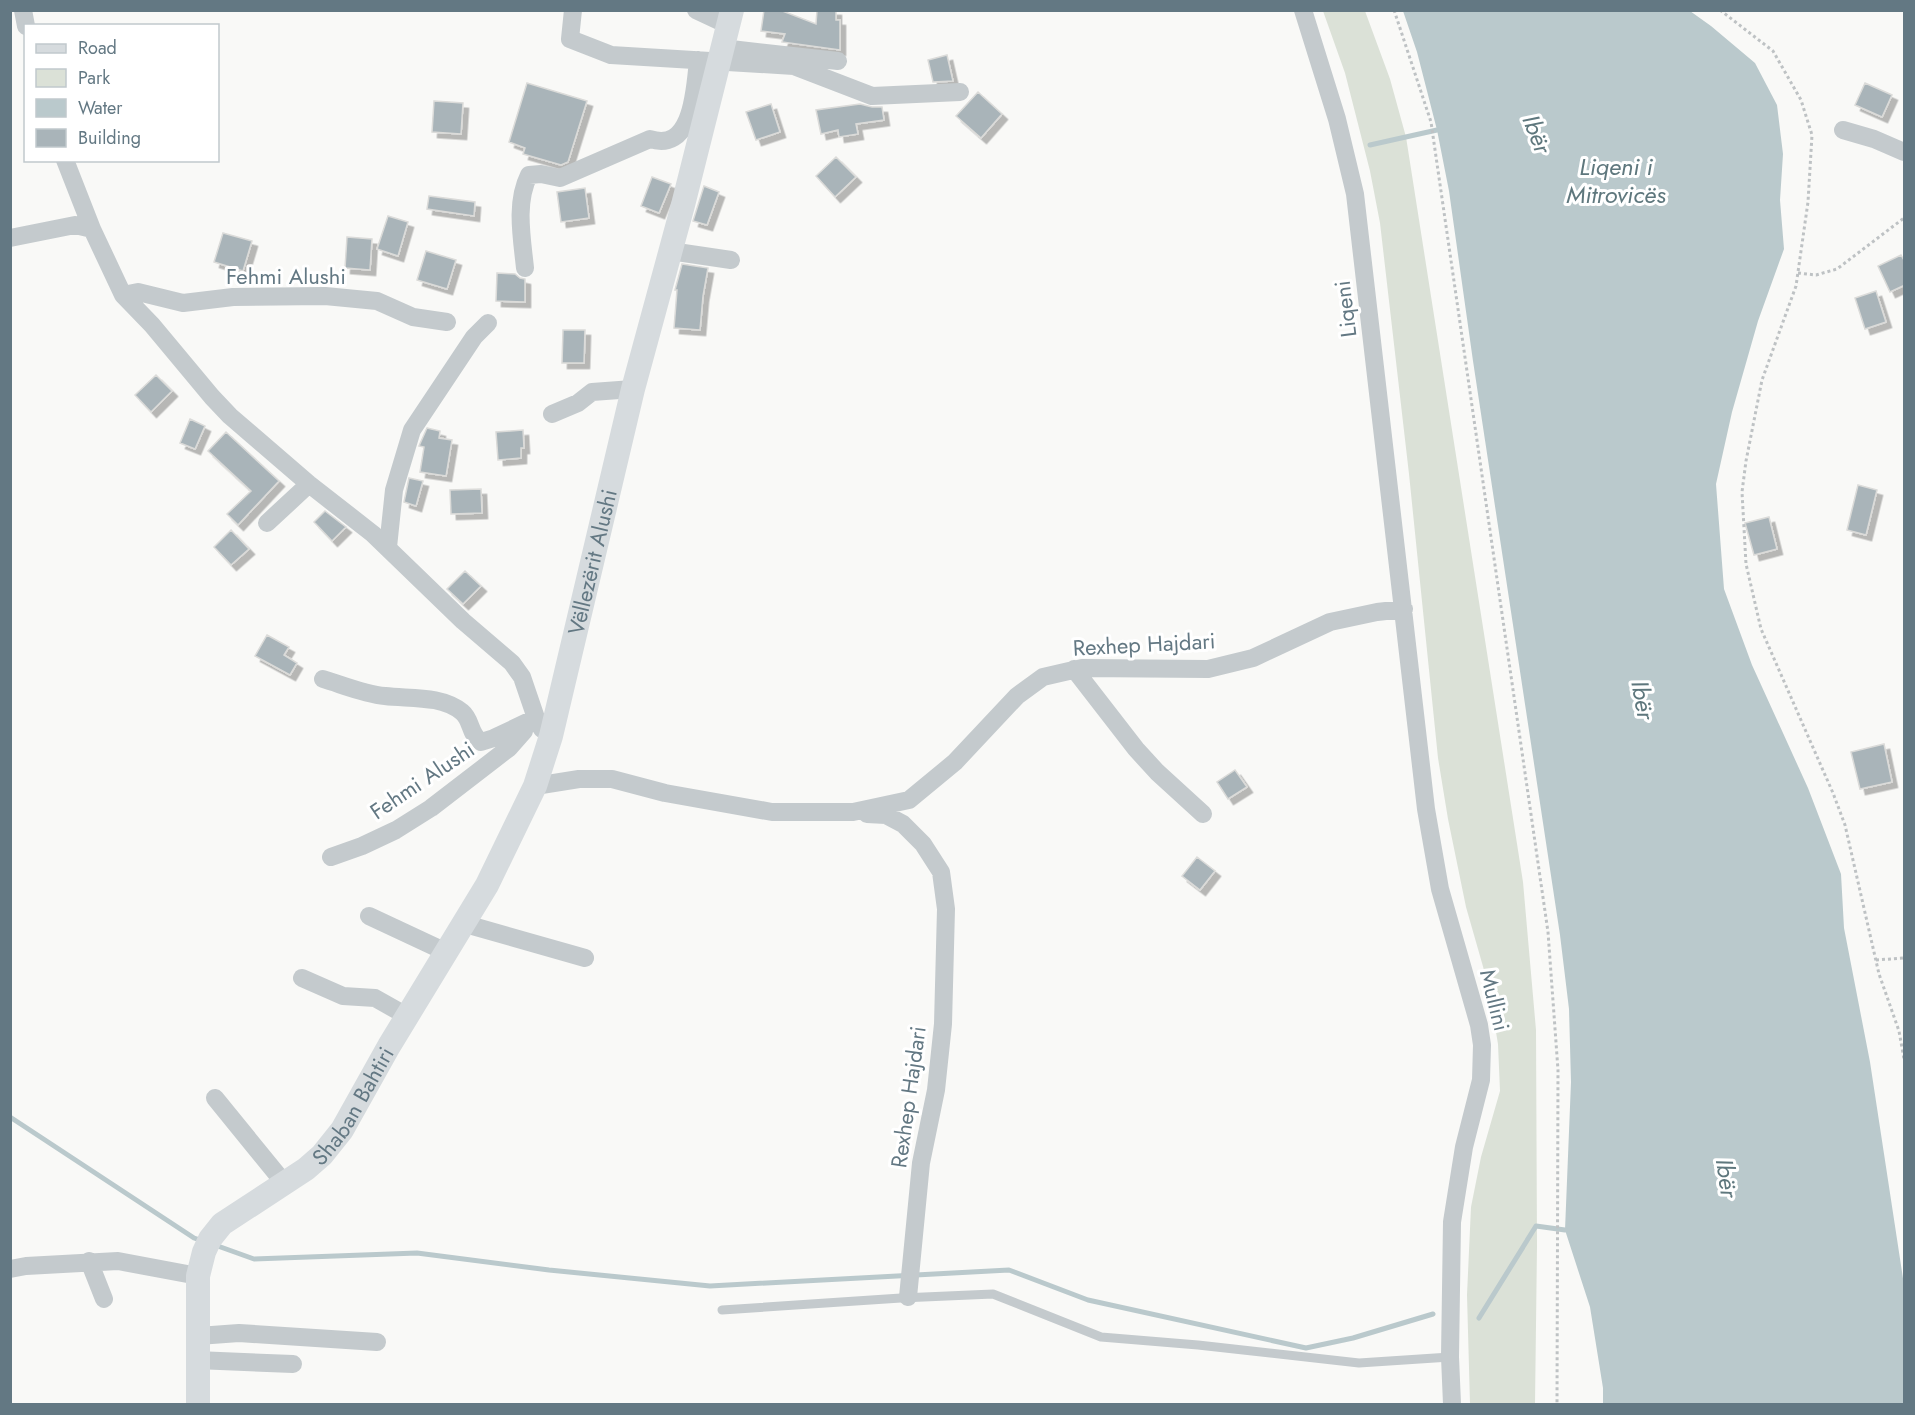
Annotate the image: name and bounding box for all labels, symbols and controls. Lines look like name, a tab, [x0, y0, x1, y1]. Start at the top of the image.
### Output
legend	[24, 24, 219, 162]
text: Road	[78, 35, 117, 61]
text: Park	[78, 65, 110, 91]
text: Water	[78, 95, 123, 121]
water label: Ibër	[1514, 110, 1561, 160]
text: Building	[78, 125, 141, 151]
water label: Liqeni i Mitrovicës	[1566, 149, 1666, 212]
street label: Fehmi Alushi	[226, 260, 346, 292]
street label: Liqeni	[1326, 279, 1364, 339]
street label: Vëllezërit Alushi	[559, 486, 625, 638]
street label: Rexhep Hajdari	[1072, 624, 1216, 664]
water label: Ibër	[1622, 678, 1664, 724]
street label: Fehmi Alushi	[363, 733, 481, 827]
street label: Mullini	[1472, 966, 1518, 1034]
street label: Rexhep Hajdari	[882, 1024, 934, 1170]
street label: Shaban Bahtiri	[305, 1041, 401, 1173]
water label: Ibër	[1707, 1156, 1747, 1202]

